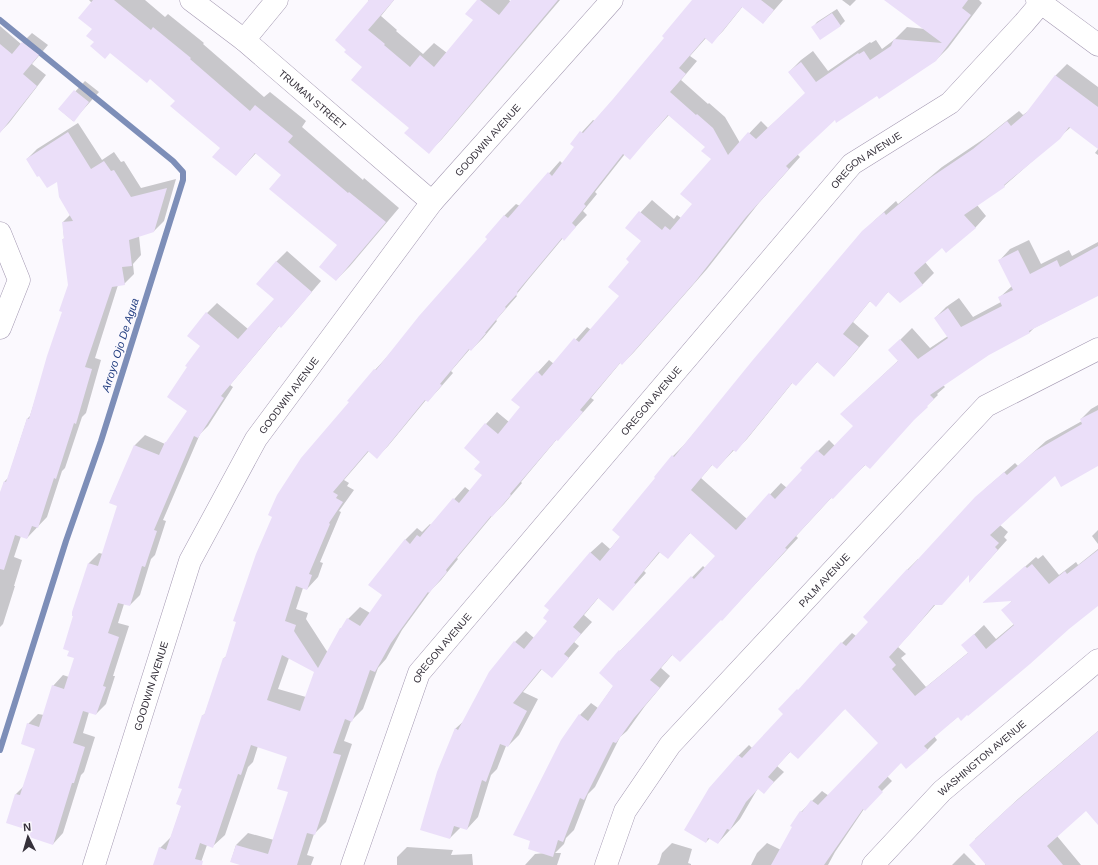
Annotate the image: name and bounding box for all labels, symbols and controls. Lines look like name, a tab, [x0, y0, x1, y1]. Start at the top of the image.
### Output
street label: TRUMAN STREET	[277, 67, 348, 131]
street label: GOODWIN AVENUE	[452, 101, 523, 178]
street label: OREGON AVENUE	[828, 129, 904, 191]
water label: Arroyo Ojo De Agua	[99, 297, 141, 394]
street label: GOODWIN AVENUE	[256, 354, 321, 436]
street label: OREGON AVENUE	[618, 364, 683, 437]
street label: PALM AVENUE	[796, 550, 852, 609]
street label: OREGON AVENUE	[411, 610, 473, 684]
street label: GOODWIN AVENUE	[131, 640, 170, 732]
street label: WASHINGTON AVENUE	[936, 718, 1028, 798]
north arrow	[8, 817, 48, 857]
text: N	[23, 821, 32, 833]

